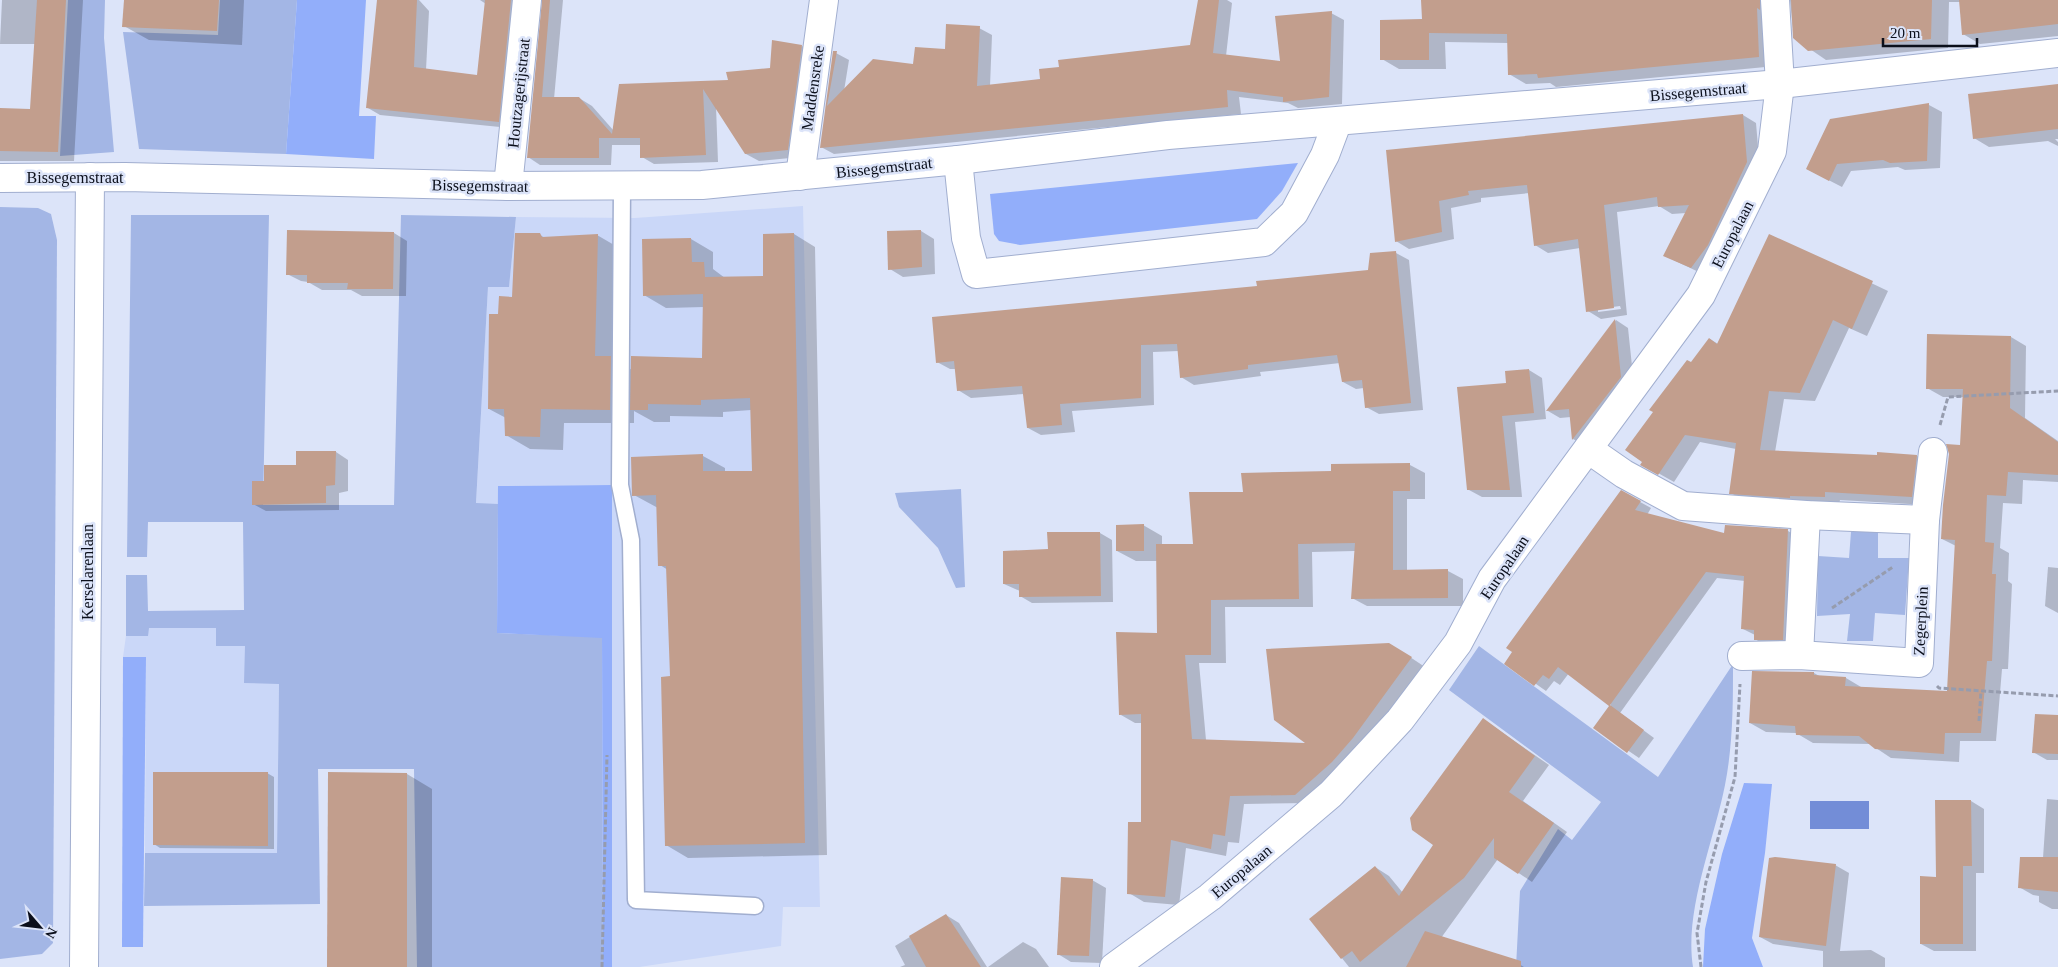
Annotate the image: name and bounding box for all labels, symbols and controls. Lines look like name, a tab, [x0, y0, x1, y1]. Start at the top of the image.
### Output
scale bar	[1883, 15, 1977, 47]
text: 20 m	[1890, 25, 1921, 41]
street label: Houtzagerijstraat	[504, 37, 534, 149]
street label: Maddensreke	[798, 44, 827, 132]
street label: Bissegemstraat	[1649, 79, 1748, 105]
street label: Bissegemstraat	[835, 154, 934, 182]
street label: Bissegemstraat	[27, 169, 124, 187]
street label: Bissegemstraat	[431, 176, 529, 196]
street label: Europalaan	[1708, 198, 1757, 271]
street label: Kerselarenlaan	[79, 524, 96, 620]
street label: Europalaan	[1477, 532, 1533, 603]
street label: Zegerplein	[1910, 586, 1932, 656]
street label: Europalaan	[1208, 841, 1275, 902]
north arrow	[15, 902, 65, 952]
text: N	[42, 925, 60, 941]

